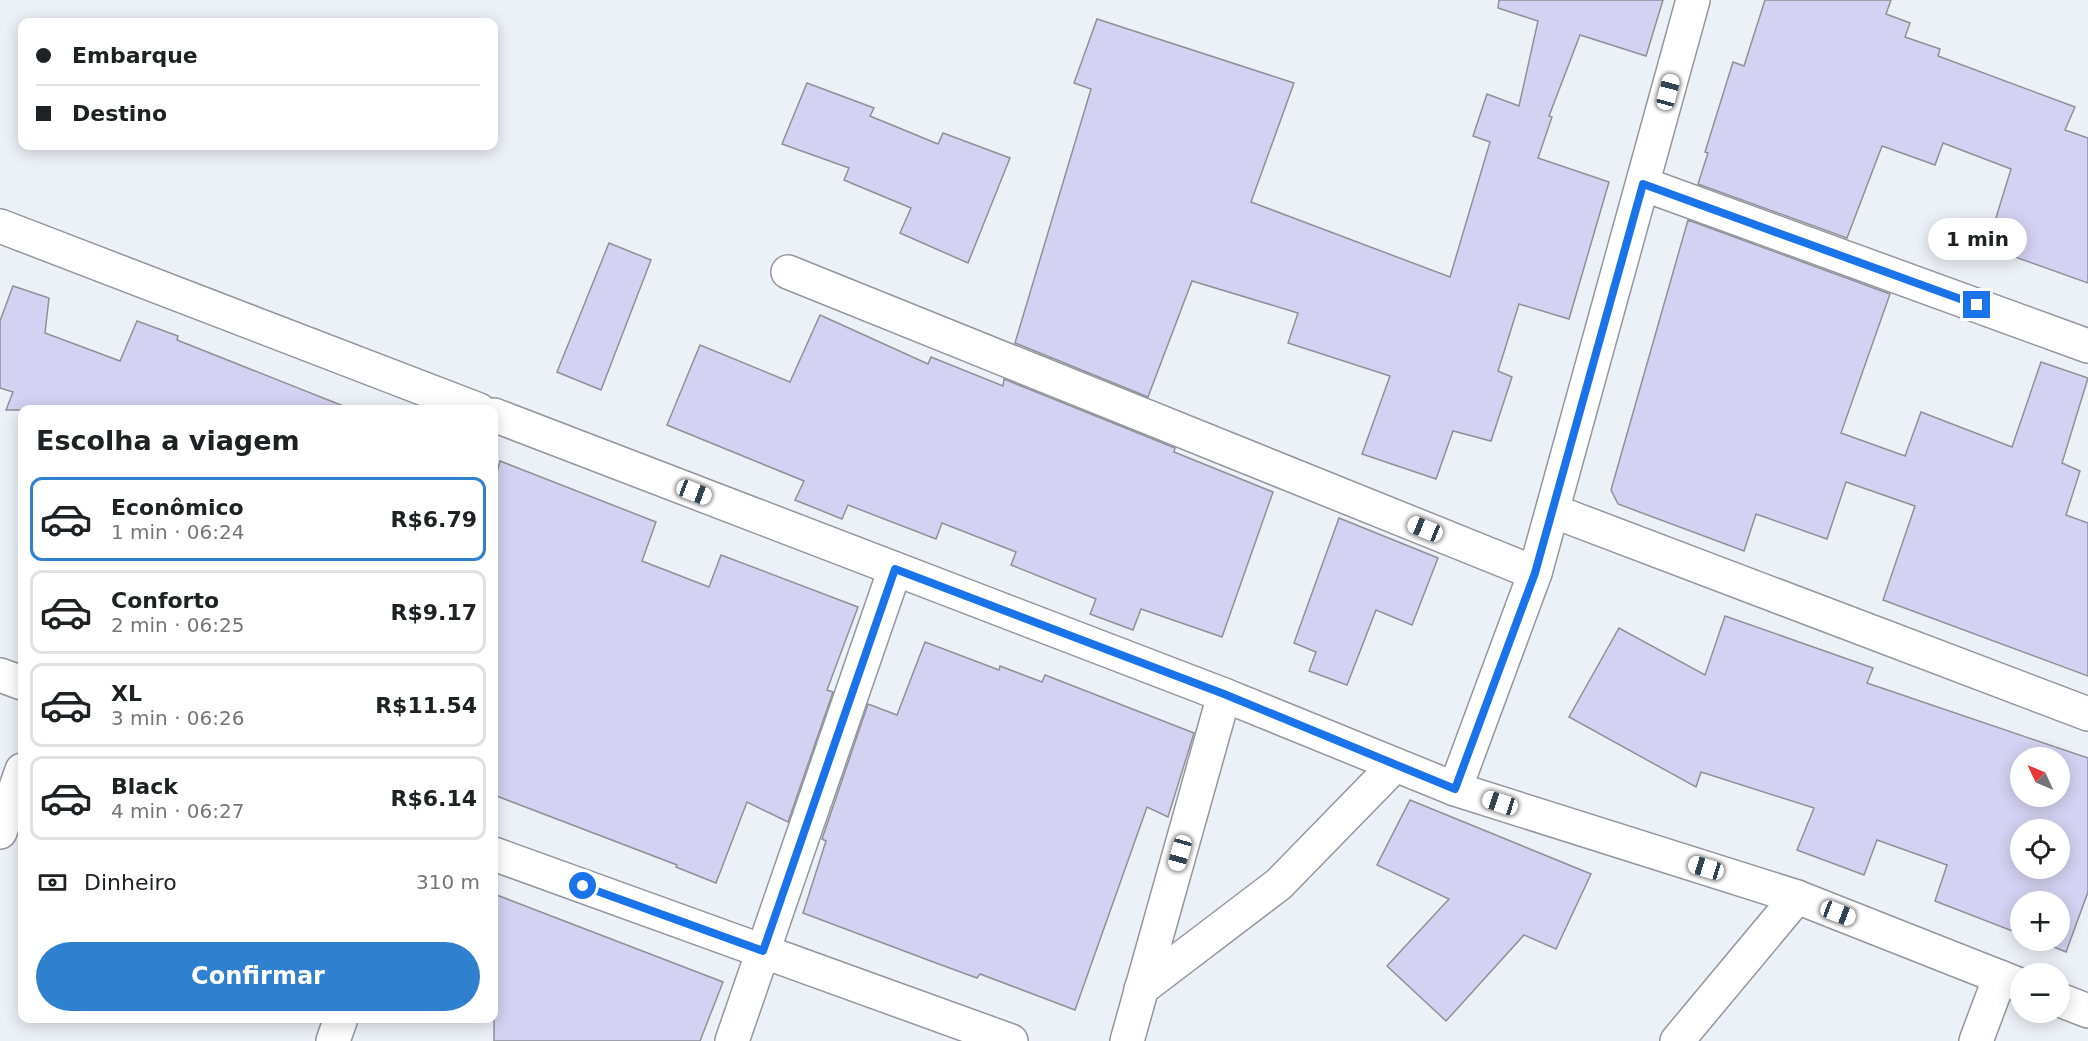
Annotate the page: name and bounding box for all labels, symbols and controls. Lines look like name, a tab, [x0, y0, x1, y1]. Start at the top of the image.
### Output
text: Embarque	[72, 43, 198, 68]
car	[1655, 72, 1681, 112]
text: Destino	[72, 101, 167, 126]
callout: 1 min	[1928, 218, 2026, 260]
text: 1 min	[1946, 227, 2009, 251]
route end	[1963, 291, 1990, 318]
text: Escolha a viagem	[36, 425, 300, 456]
car	[674, 477, 714, 507]
icon: car	[39, 492, 93, 546]
text: Econômico	[111, 495, 244, 520]
text: R$6.79	[390, 507, 477, 532]
car	[1405, 514, 1445, 544]
text: 1 min · 06:24	[111, 520, 245, 544]
icon: car	[39, 585, 93, 639]
text: Conforto	[111, 588, 219, 613]
text: R$9.17	[390, 600, 477, 625]
text: 2 min · 06:25	[111, 613, 245, 637]
icon: car	[39, 678, 93, 732]
text: XL	[111, 681, 142, 706]
text: R$11.54	[375, 693, 477, 718]
text: 3 min · 06:26	[111, 706, 245, 730]
north arrow	[2010, 747, 2070, 807]
map controls	[2010, 747, 2070, 1023]
icon: car	[39, 771, 93, 825]
text: Black	[111, 774, 178, 799]
text: R$6.14	[390, 786, 477, 811]
car	[1480, 789, 1520, 817]
text: 4 min · 06:27	[111, 799, 245, 823]
button: locate	[2010, 819, 2070, 879]
car	[1166, 833, 1194, 873]
car	[1686, 854, 1726, 882]
icon: cash	[36, 866, 69, 899]
text: Dinheiro	[84, 870, 177, 895]
text: 310 m	[416, 870, 480, 894]
route start	[569, 872, 596, 899]
button: +	[2010, 891, 2070, 951]
car	[1818, 898, 1858, 928]
button: Confirmar	[36, 942, 480, 1011]
button: −	[2010, 963, 2070, 1023]

